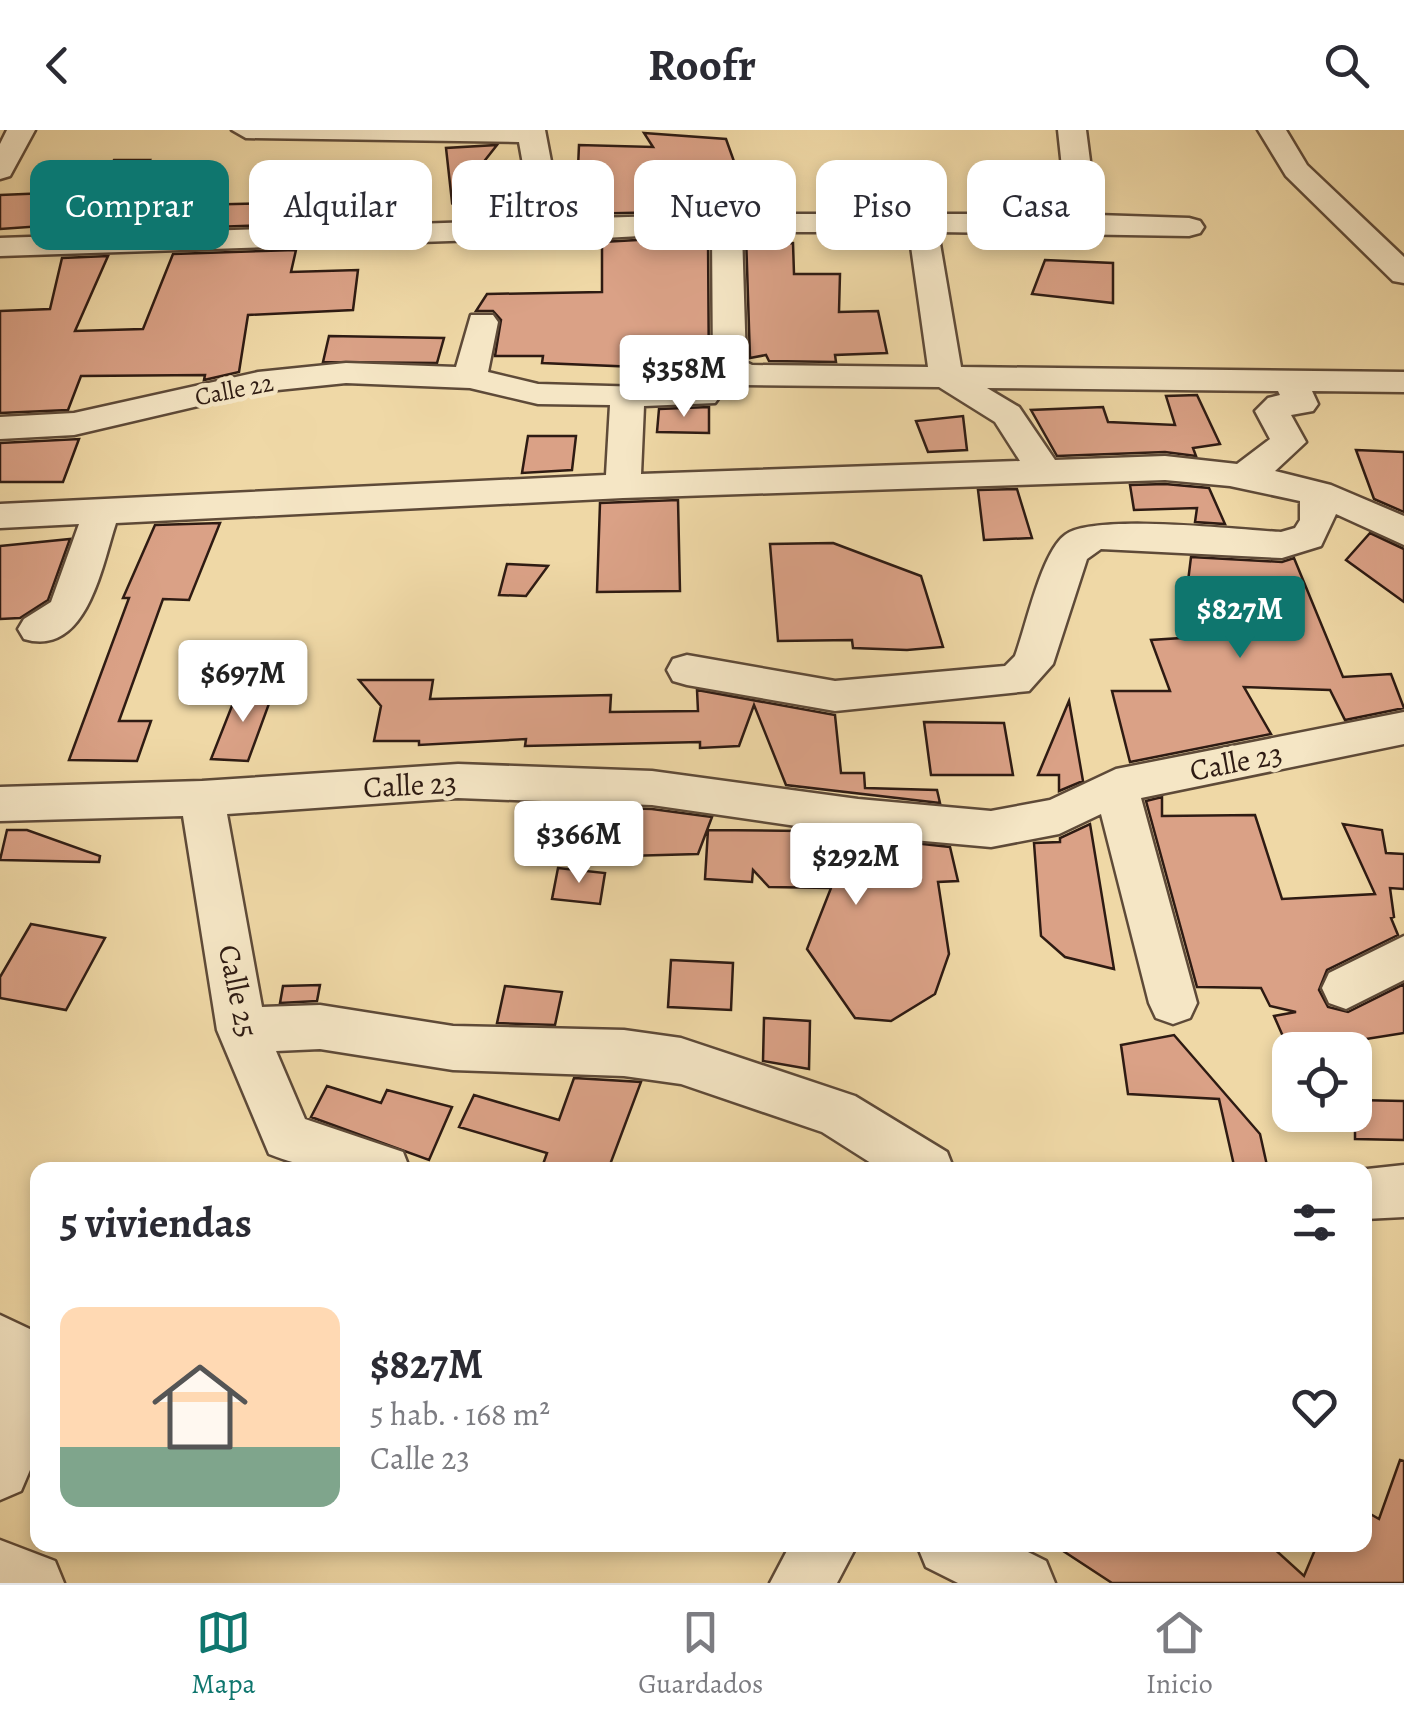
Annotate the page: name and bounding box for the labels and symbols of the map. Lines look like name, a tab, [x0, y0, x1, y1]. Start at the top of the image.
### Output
pin: $358M	[614, 335, 754, 420]
street label: Calle 22	[192, 366, 277, 414]
pin: $827M	[1170, 576, 1310, 661]
pin: $697M	[173, 640, 313, 725]
street label: Calle 23	[1186, 733, 1286, 791]
street label: Calle 23	[362, 763, 458, 807]
pin: $366M	[509, 801, 649, 886]
pin: $292M	[786, 823, 926, 908]
street label: Calle 25	[209, 941, 267, 1041]

